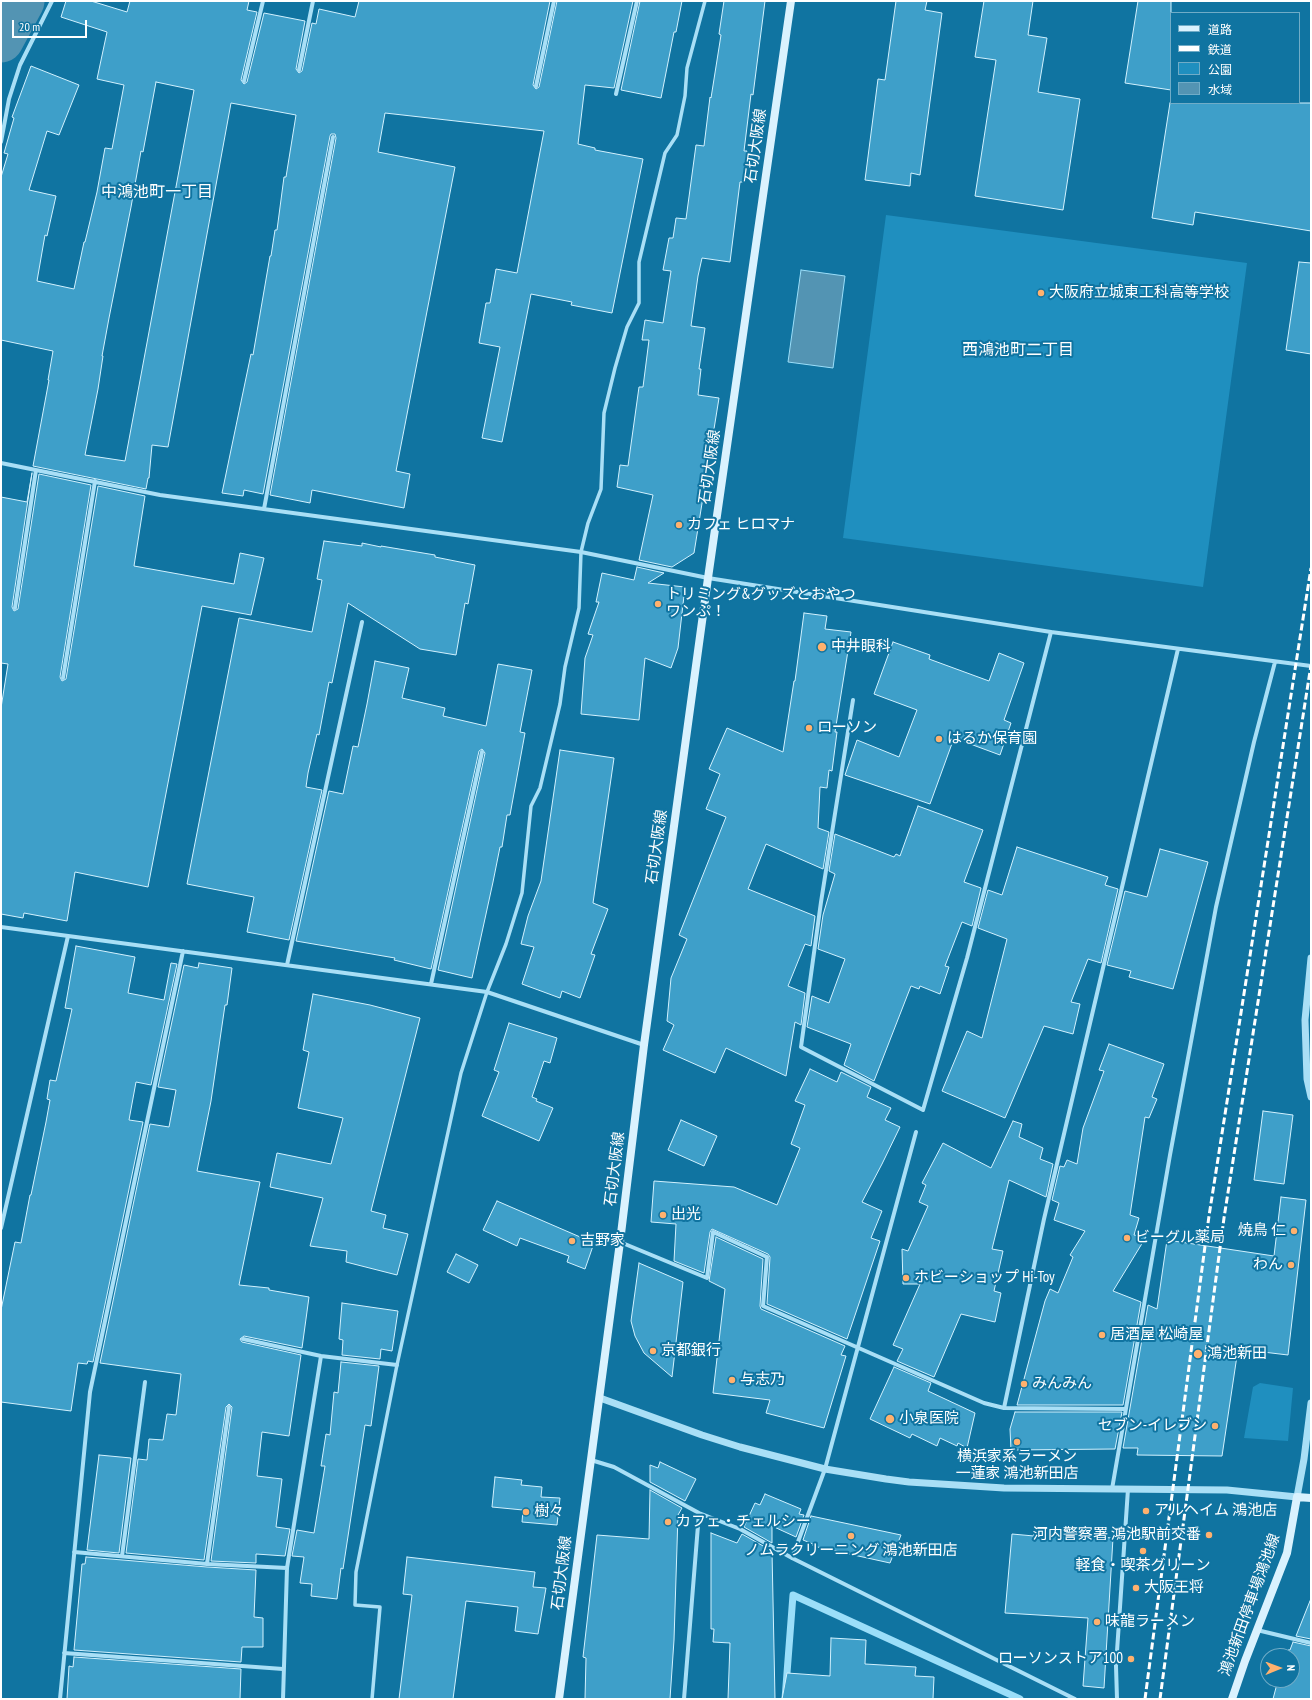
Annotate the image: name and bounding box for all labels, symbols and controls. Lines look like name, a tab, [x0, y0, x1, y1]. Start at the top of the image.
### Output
scale bar	[14, 12, 89, 38]
legend	[1170, 12, 1300, 104]
text: 20 m	[19, 19, 40, 34]
text: 道路	[1208, 22, 1232, 37]
text: 鉄道	[1208, 42, 1232, 57]
text: 公園	[1208, 62, 1232, 77]
text: 水域	[1208, 82, 1232, 97]
street label: 石切大阪線	[742, 108, 770, 184]
district label: 中鴻池町一丁目	[101, 182, 213, 202]
place label: 大阪府立城東工科高等学校	[1049, 284, 1229, 302]
marker: 大阪府立城東工科高等学校	[1036, 288, 1046, 298]
district label: 西鴻池町二丁目	[962, 340, 1074, 360]
street label: 石切大阪線	[696, 429, 724, 505]
place label: カフェ ヒロマナ	[687, 516, 795, 534]
marker: カフェ ヒロマナ	[674, 520, 684, 530]
place label: トリミング&グッズとおやつ ワンぷ！	[666, 586, 856, 621]
marker: トリミング&グッズとおやつ ワンぷ！	[653, 599, 663, 609]
place label: 中井眼科	[831, 638, 891, 656]
marker: 中井眼科	[816, 641, 828, 653]
place label: ローソン	[817, 719, 877, 737]
marker: ローソン	[804, 723, 814, 733]
place label: はるか保育園	[947, 730, 1037, 748]
marker: はるか保育園	[934, 734, 944, 744]
street label: 石切大阪線	[643, 809, 671, 885]
street label: 石切大阪線	[601, 1131, 629, 1207]
place label: 出光	[671, 1206, 701, 1224]
marker: 出光	[658, 1210, 668, 1220]
place label: 焼鳥 仁	[1238, 1222, 1286, 1240]
marker: 焼鳥 仁	[1289, 1226, 1299, 1236]
place label: ビーグル薬局	[1135, 1229, 1225, 1247]
place label: 吉野家	[580, 1232, 625, 1250]
marker: ビーグル薬局	[1122, 1233, 1132, 1243]
marker: 吉野家	[567, 1236, 577, 1246]
place label: わん	[1253, 1256, 1283, 1274]
marker: わん	[1286, 1260, 1296, 1270]
place label: ホビーショップ Hi-Toy	[914, 1269, 1055, 1287]
marker: ホビーショップ Hi-Toy	[901, 1273, 911, 1283]
place label: 居酒屋 松崎屋	[1110, 1326, 1203, 1344]
marker: 居酒屋 松崎屋	[1097, 1330, 1107, 1340]
place label: 京都銀行	[661, 1342, 721, 1360]
place label: 鴻池新田	[1207, 1345, 1267, 1363]
marker: 京都銀行	[648, 1346, 658, 1356]
marker: 鴻池新田	[1192, 1348, 1204, 1360]
place label: 与志乃	[740, 1371, 785, 1389]
marker: 与志乃	[727, 1375, 737, 1385]
place label: みんみん	[1032, 1375, 1092, 1393]
marker: みんみん	[1019, 1379, 1029, 1389]
place label: 小泉医院	[899, 1410, 959, 1428]
marker: 小泉医院	[884, 1413, 896, 1425]
place label: セブン-イレブン	[1098, 1417, 1207, 1435]
marker: セブン-イレブン	[1210, 1421, 1220, 1431]
marker: 横浜家系ラーメン 一蓮家 鴻池新田店	[1012, 1437, 1022, 1447]
place label: 横浜家系ラーメン 一蓮家 鴻池新田店	[955, 1448, 1079, 1483]
place label: アルヘイム 鴻池店	[1154, 1502, 1277, 1520]
place label: 樹々	[534, 1503, 564, 1521]
marker: アルヘイム 鴻池店	[1141, 1506, 1151, 1516]
marker: 樹々	[521, 1507, 531, 1517]
place label: カフェ・チェルシー	[676, 1513, 811, 1531]
marker: カフェ・チェルシー	[663, 1517, 673, 1527]
place label: 河内警察署 鴻池駅前交番	[1033, 1526, 1201, 1544]
marker: 河内警察署 鴻池駅前交番	[1204, 1530, 1214, 1540]
marker: ノムラクリーニング 鴻池新田店	[846, 1531, 856, 1541]
street label: 鴻池新田停車場鴻池線	[1216, 1531, 1284, 1679]
street label: 石切大阪線	[548, 1535, 576, 1611]
place label: ノムラクリーニング 鴻池新田店	[744, 1542, 958, 1560]
marker: 軽食・喫茶グリーン	[1138, 1546, 1148, 1556]
place label: 軽食・喫茶グリーン	[1076, 1557, 1210, 1575]
place label: 大阪王将	[1144, 1579, 1204, 1597]
marker: 大阪王将	[1131, 1583, 1141, 1593]
place label: 味龍ラーメン	[1105, 1613, 1195, 1631]
marker: 味龍ラーメン	[1092, 1617, 1102, 1627]
north arrow	[1260, 1648, 1300, 1688]
place label: ローソンストア100	[998, 1650, 1123, 1668]
marker: ローソンストア100	[1126, 1654, 1136, 1664]
text: N	[1284, 1665, 1298, 1671]

